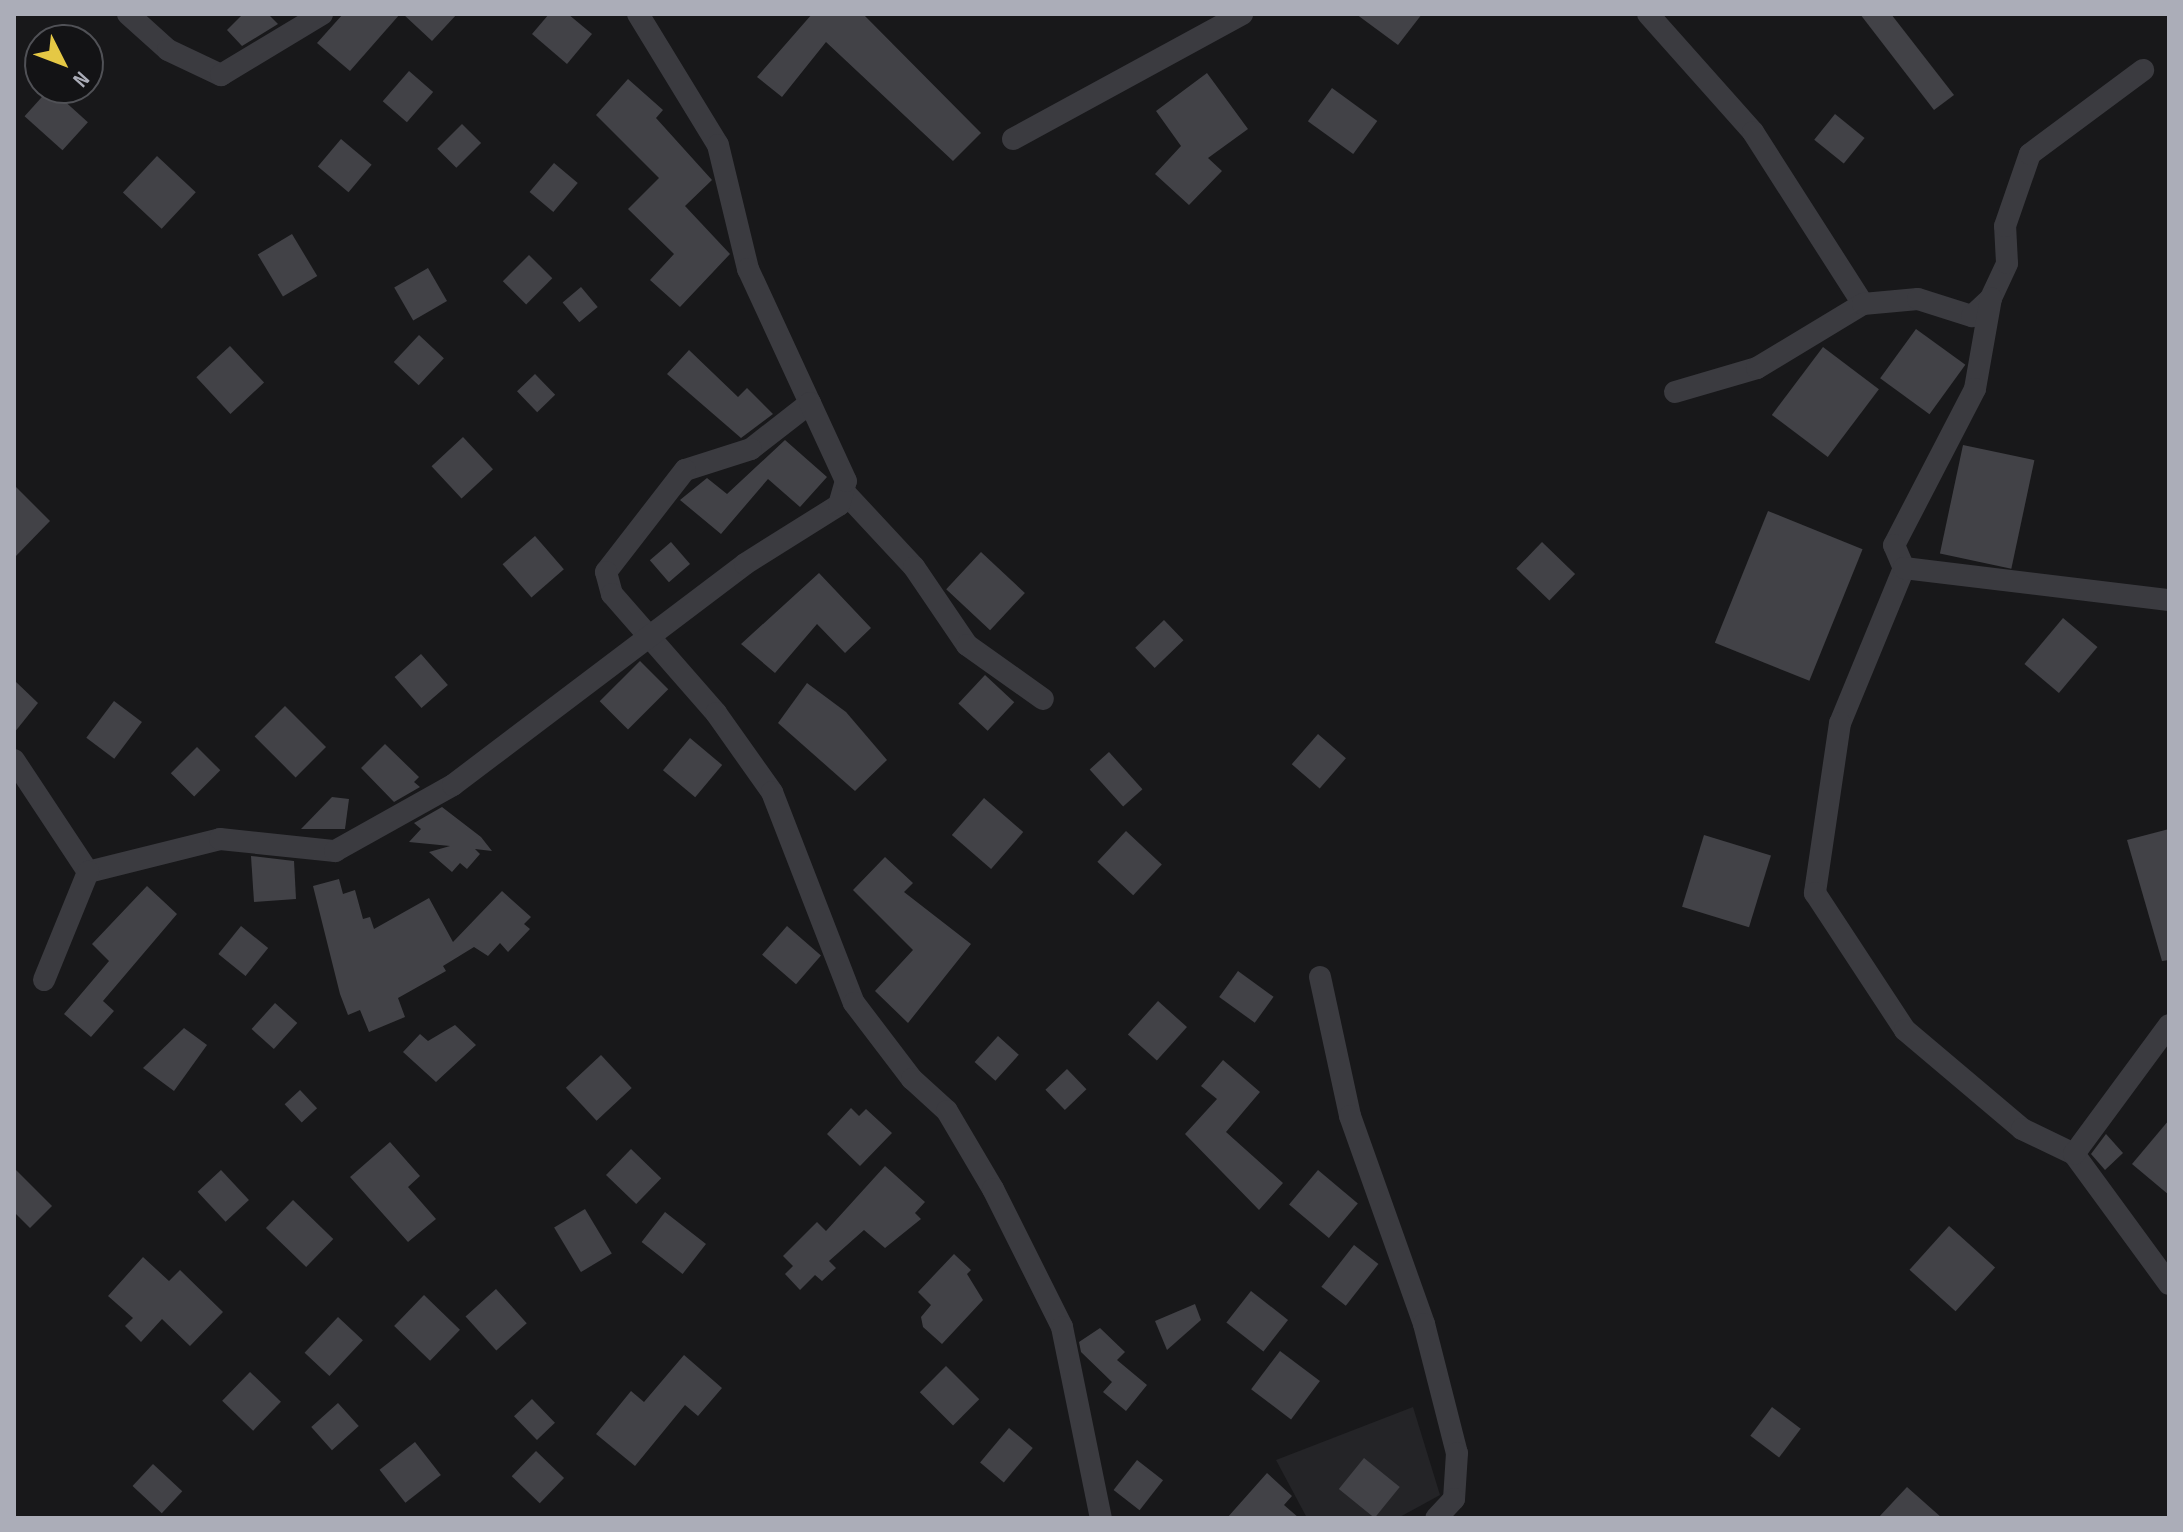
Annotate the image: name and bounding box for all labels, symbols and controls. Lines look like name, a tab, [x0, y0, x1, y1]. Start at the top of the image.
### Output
north arrow	[24, 24, 104, 104]
text: N	[67, 66, 95, 92]

